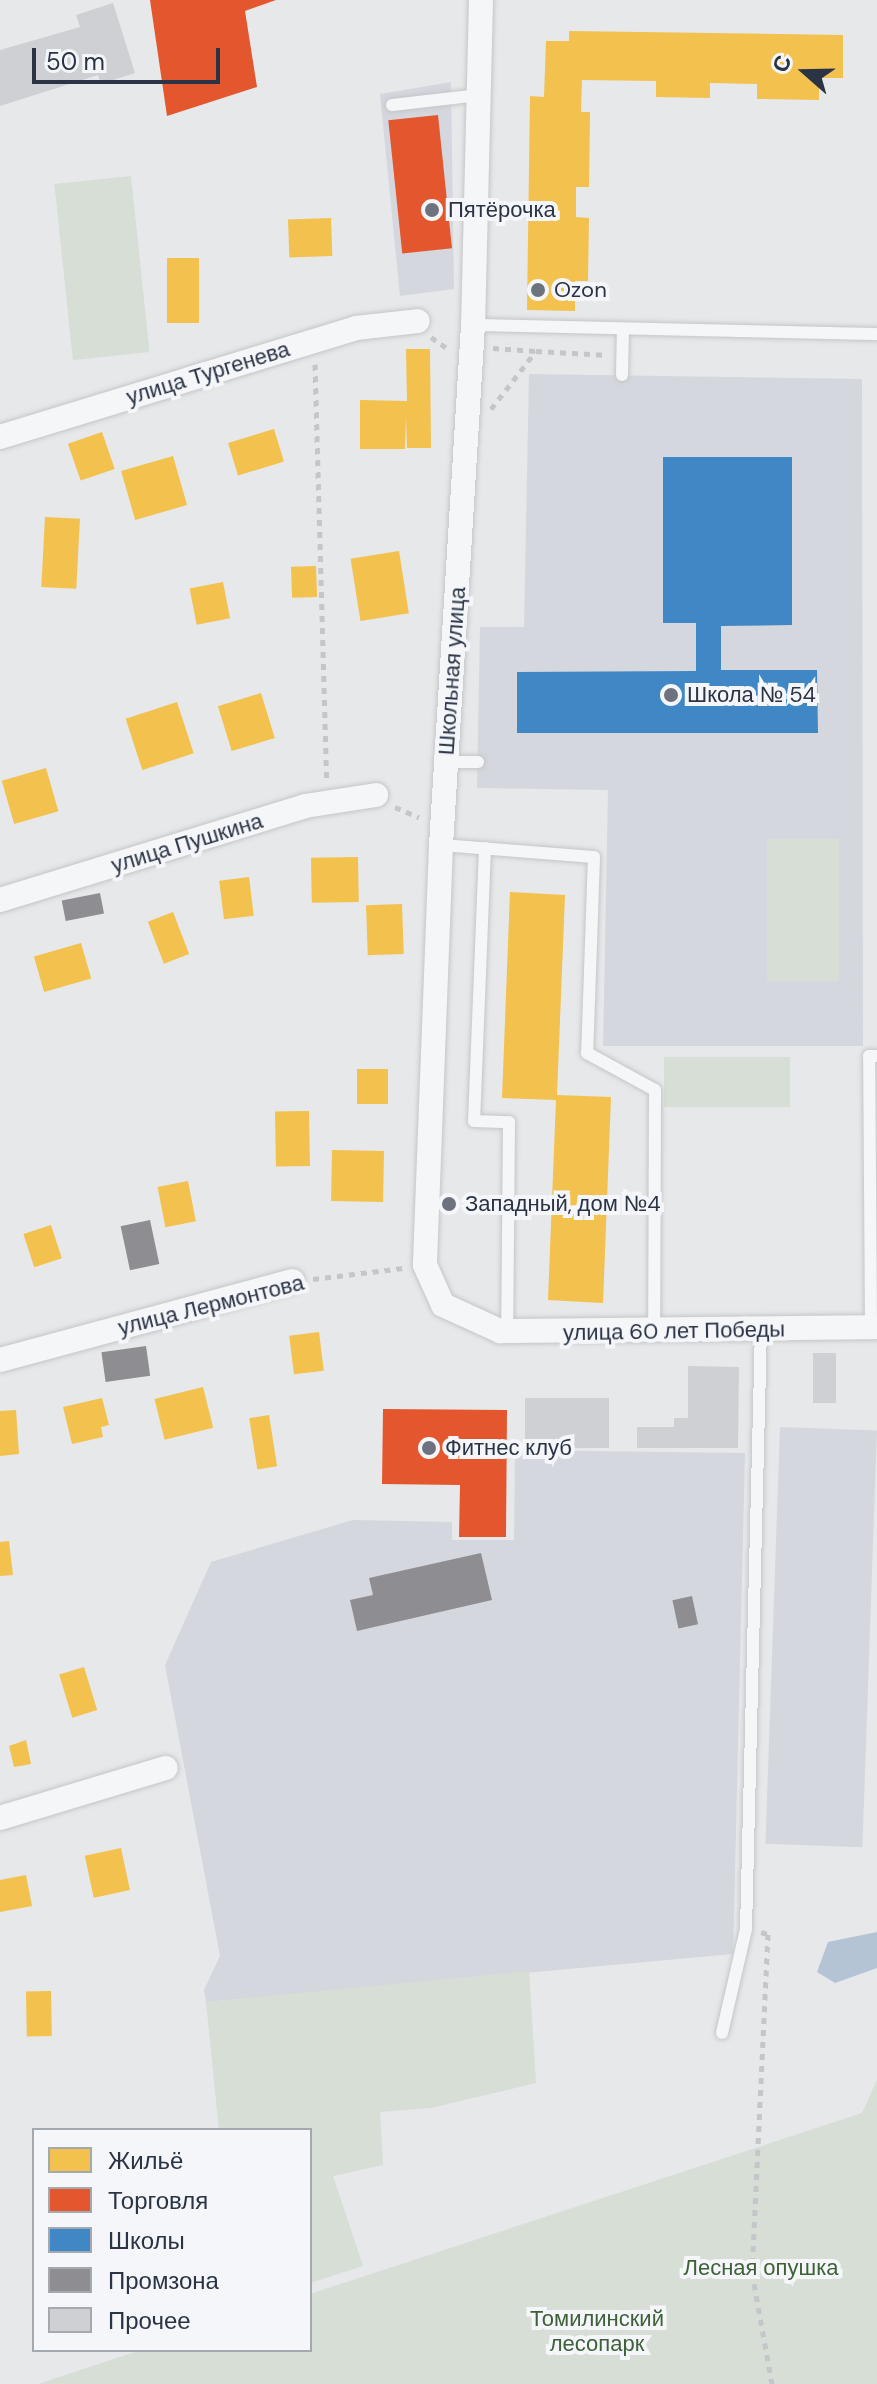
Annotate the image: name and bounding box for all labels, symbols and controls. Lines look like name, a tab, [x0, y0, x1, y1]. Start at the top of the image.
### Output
scale bar	[36, 32, 224, 82]
north arrow	[765, 32, 845, 112]
text: 50 m	[46, 46, 105, 77]
text: С	[766, 51, 798, 76]
place label: Пятёрочка	[448, 197, 556, 223]
marker: Пятёрочка	[423, 201, 441, 219]
place label: Ozon	[554, 277, 607, 303]
marker: Ozon	[529, 281, 547, 299]
street label: улица Тургенева	[123, 336, 293, 410]
street label: Школьная улица	[433, 586, 471, 756]
place label: Школа № 54	[687, 682, 816, 708]
marker: Школа № 54	[662, 686, 680, 704]
street label: улица Пушкина	[108, 807, 266, 879]
place label: Западный, дом №4	[465, 1191, 661, 1217]
marker: Западный, дом №4	[440, 1195, 458, 1213]
street label: улица Лермонтова	[115, 1269, 307, 1341]
street label: улица 60 лет Победы	[563, 1316, 785, 1346]
place label: Фитнес клуб	[445, 1435, 572, 1461]
marker: Фитнес клуб	[420, 1439, 438, 1457]
legend	[32, 2128, 312, 2352]
text: Жильё	[108, 2145, 183, 2176]
text: Торговля	[108, 2185, 208, 2216]
text: Школы	[108, 2225, 185, 2256]
park label: Лесная опушка	[684, 2255, 838, 2281]
text: Промзона	[108, 2265, 219, 2296]
text: Прочее	[108, 2305, 191, 2336]
park label: Томилинский лесопарк	[530, 2305, 664, 2356]

